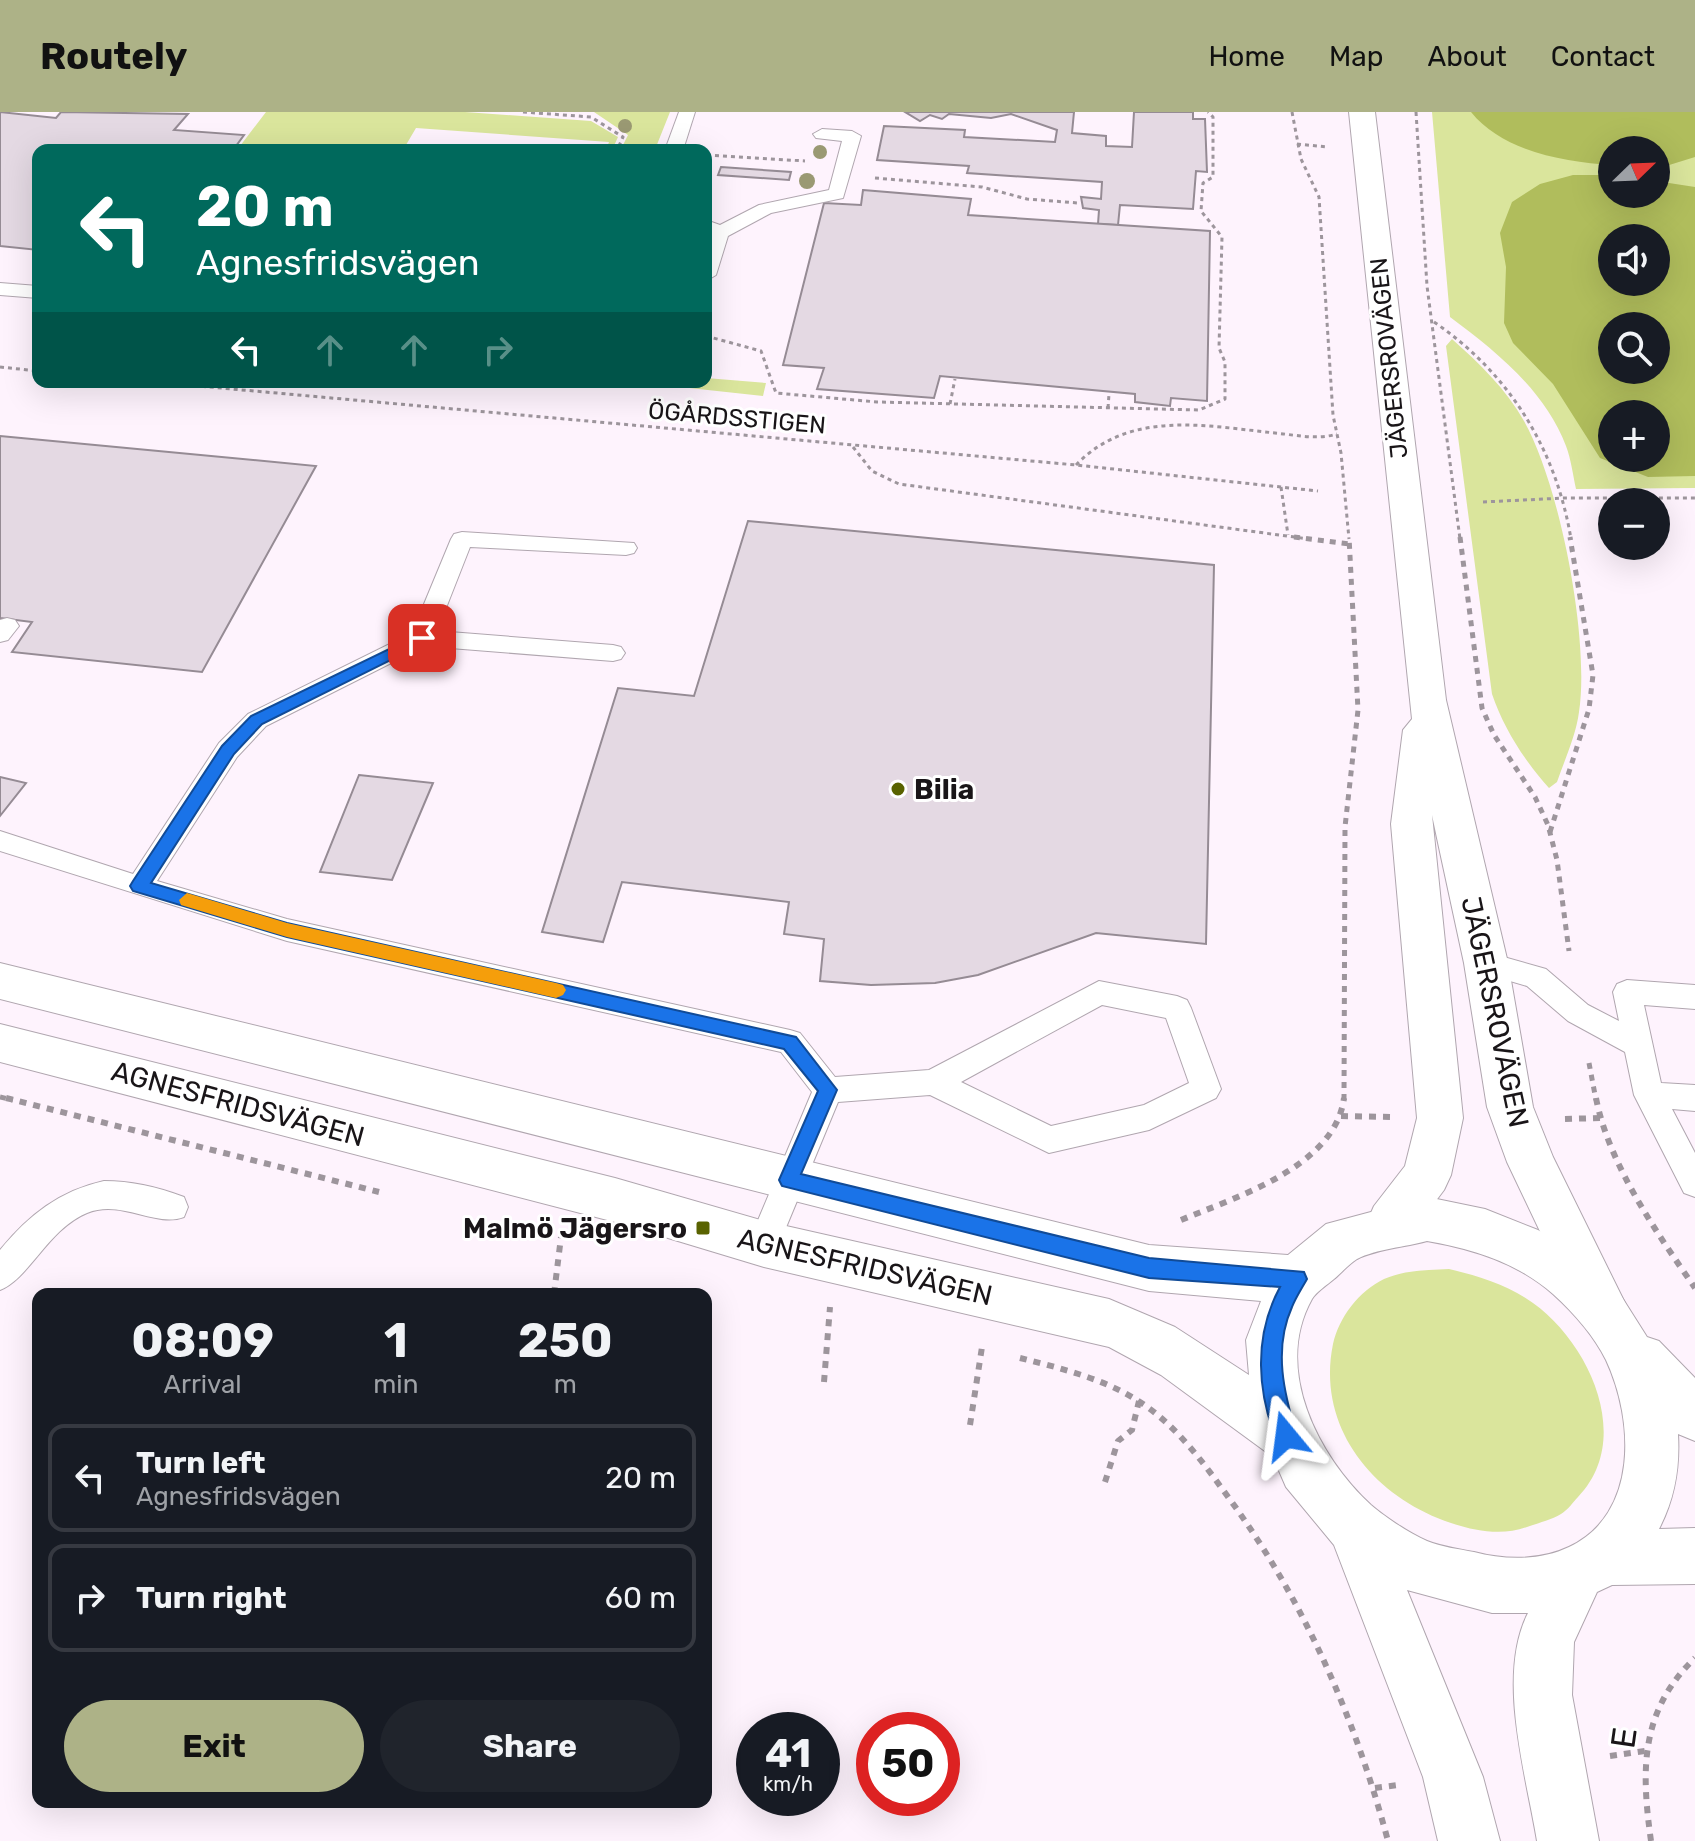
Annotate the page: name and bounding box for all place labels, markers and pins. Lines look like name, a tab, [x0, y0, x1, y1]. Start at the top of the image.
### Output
pin	[388, 604, 456, 672]
place label: Bilia	[914, 773, 974, 806]
marker: Bilia	[889, 780, 907, 798]
place label: Malmö Jägersro	[463, 1212, 687, 1245]
marker: Malmö Jägersro	[694, 1219, 712, 1237]

